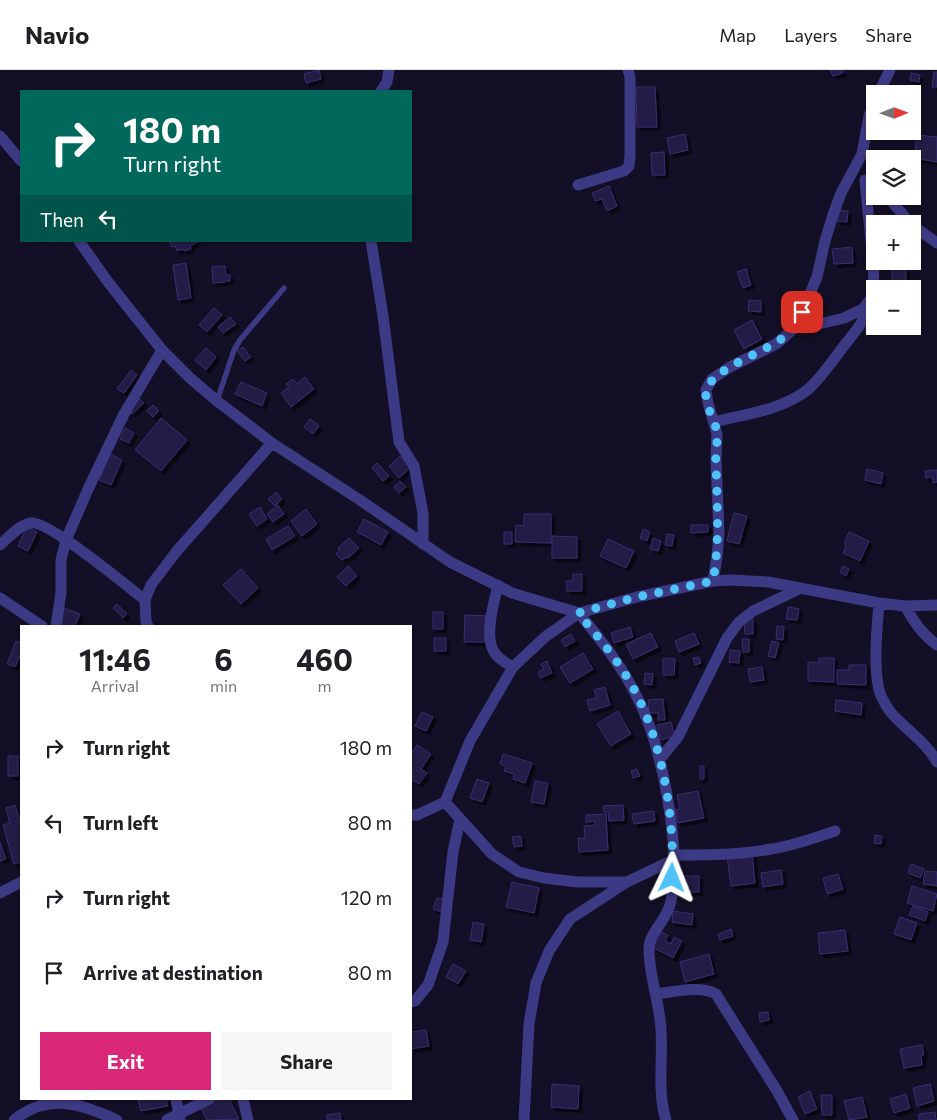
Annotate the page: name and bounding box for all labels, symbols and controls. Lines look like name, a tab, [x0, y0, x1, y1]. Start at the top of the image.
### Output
text: Navio	[25, 20, 89, 49]
text: Map	[719, 24, 756, 46]
text: Layers	[784, 24, 837, 46]
text: Share	[865, 24, 912, 46]
north arrow	[866, 85, 921, 140]
map controls	[866, 85, 921, 335]
text: 180 m	[123, 107, 221, 150]
icon: right	[40, 110, 105, 175]
text: Turn right	[123, 150, 221, 177]
button: layers	[866, 150, 921, 205]
icon: left	[94, 205, 122, 233]
text: Then	[40, 208, 84, 231]
button: +	[866, 215, 921, 270]
button: −	[866, 280, 921, 335]
pin	[781, 291, 823, 333]
icon: arrive	[788, 298, 816, 326]
text: 11:46	[79, 640, 151, 677]
text: 6	[214, 640, 233, 677]
text: 460	[296, 640, 353, 677]
text: Arrival	[91, 676, 139, 695]
text: min	[210, 676, 237, 695]
text: m	[318, 676, 332, 695]
icon: right	[40, 734, 68, 762]
text: Turn right	[83, 736, 170, 759]
text: 180 m	[340, 736, 392, 759]
icon: left	[40, 809, 68, 837]
text: Turn left	[83, 811, 158, 834]
text: 80 m	[348, 811, 392, 834]
position arrow	[645, 851, 697, 903]
icon: right	[40, 884, 68, 912]
text: Turn right	[83, 886, 170, 909]
text: 120 m	[341, 886, 392, 909]
icon: arrive	[40, 959, 68, 987]
text: Arrive at destination	[83, 961, 263, 984]
text: 80 m	[348, 961, 392, 984]
button: Exit	[40, 1032, 211, 1090]
button: Share	[221, 1032, 392, 1090]

